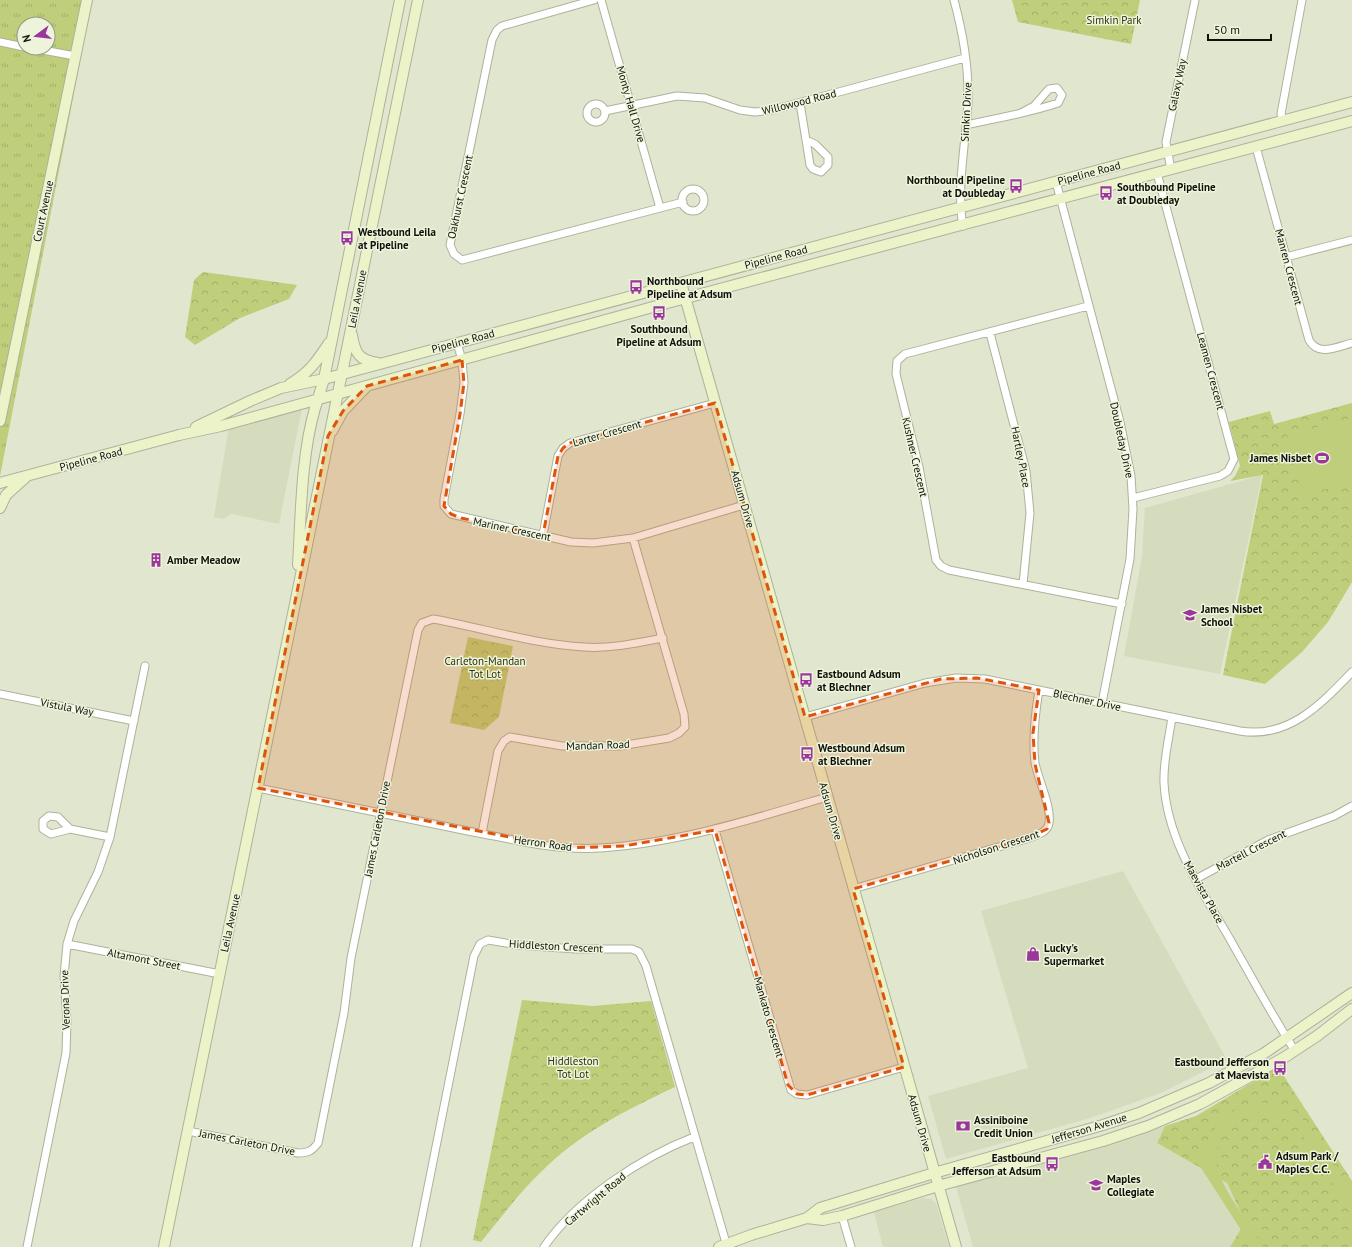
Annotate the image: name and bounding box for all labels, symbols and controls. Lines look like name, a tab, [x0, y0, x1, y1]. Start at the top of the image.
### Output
park label: Simkin Park	[1086, 13, 1142, 27]
north arrow	[16, 16, 56, 56]
scale bar	[1208, 16, 1271, 42]
text: 50 m	[1214, 22, 1240, 37]
text: N	[19, 33, 34, 44]
street label: Galaxy Way	[1165, 57, 1190, 112]
street label: Monty Hall Drive	[613, 64, 649, 144]
street label: Simkin Drive	[957, 81, 975, 142]
street label: Willowood Road	[760, 86, 838, 118]
street label: Oakhurst Crescent	[444, 154, 476, 240]
street label: Pipeline Road	[1056, 158, 1122, 188]
place label: Northbound Pipeline at Doubleday	[907, 173, 1006, 200]
bus stop icon: Northbound Pipeline at Doubleday	[1008, 178, 1024, 194]
street label: Court Avenue	[30, 179, 56, 243]
place label: Southbound Pipeline at Doubleday	[1117, 180, 1216, 207]
bus stop icon: Southbound Pipeline at Doubleday	[1098, 185, 1114, 201]
place label: Westbound Leila at Pipeline	[358, 225, 436, 252]
street label: Manren Crescent	[1272, 227, 1306, 307]
bus stop icon: Westbound Leila at Pipeline	[339, 230, 355, 246]
street label: Pipeline Road	[743, 242, 809, 272]
street label: Leila Avenue	[344, 268, 370, 329]
place label: Northbound Pipeline at Adsum	[647, 274, 732, 301]
bus stop icon: Northbound Pipeline at Adsum	[628, 279, 644, 295]
bus stop icon: Southbound Pipeline at Adsum	[651, 305, 667, 321]
place label: Southbound Pipeline at Adsum	[617, 322, 702, 349]
street label: Pipeline Road	[430, 326, 496, 356]
street label: Leamen Crescent	[1194, 331, 1228, 412]
street label: Doubleday Drive	[1107, 401, 1137, 480]
street label: Larter Crescent	[571, 416, 643, 450]
street label: Kushner Crescent	[899, 416, 931, 498]
street label: Hartley Place	[1008, 425, 1034, 489]
street label: Pipeline Road	[58, 444, 124, 474]
sports icon: James Nisbet	[1314, 450, 1330, 466]
place label: James Nisbet	[1249, 451, 1311, 465]
street label: Adsum Drive	[728, 469, 758, 530]
street label: Mariner Crescent	[472, 514, 552, 544]
building icon: Amber Meadow	[148, 552, 164, 568]
place label: Amber Meadow	[167, 553, 241, 567]
place label: James Nisbet School	[1200, 602, 1262, 629]
school or university icon: James Nisbet School	[1182, 607, 1198, 623]
park label: Carleton-Mandan Tot Lot	[444, 654, 526, 681]
place label: Eastbound Adsum at Blechner	[817, 667, 901, 694]
bus stop icon: Eastbound Adsum at Blechner	[798, 672, 814, 688]
street label: Blechner Drive	[1052, 686, 1123, 714]
street label: Vistula Way	[38, 695, 96, 719]
street label: Mandan Road	[566, 737, 630, 753]
place label: Westbound Adsum at Blechner	[818, 741, 905, 768]
bus stop icon: Westbound Adsum at Blechner	[799, 746, 815, 762]
street label: James Carleton Drive	[361, 779, 393, 879]
street label: Adsum Drive	[816, 781, 846, 842]
street label: Nicholson Crescent	[951, 826, 1041, 868]
street label: Martell Crescent	[1214, 826, 1289, 874]
street label: Herron Road	[513, 832, 573, 854]
street label: Maevista Place	[1181, 858, 1227, 926]
street label: Leila Avenue	[217, 892, 243, 953]
street label: Hiddleston Crescent	[509, 937, 604, 955]
place label: Lucky's Supermarket	[1044, 941, 1104, 968]
street label: Altamont Street	[106, 945, 182, 973]
shop icon: Lucky's Supermarket	[1025, 946, 1041, 962]
street label: Verona Drive	[57, 969, 73, 1031]
street label: Mankato Crescent	[751, 975, 787, 1059]
park label: Hiddleston Tot Lot	[547, 1054, 599, 1081]
place label: Eastbound Jefferson at Maevista	[1175, 1055, 1269, 1082]
bus stop icon: Eastbound Jefferson at Maevista	[1272, 1060, 1288, 1076]
street label: Adsum Drive	[905, 1093, 935, 1154]
street label: Jefferson Avenue	[1048, 1110, 1129, 1146]
place label: Assiniboine Credit Union	[974, 1113, 1033, 1140]
bank icon: Assiniboine Credit Union	[955, 1118, 971, 1134]
street label: James Carleton Drive	[197, 1126, 297, 1158]
place label: Adsum Park / Maples C.C.	[1276, 1149, 1339, 1176]
place label: Eastbound Jefferson at Adsum	[951, 1151, 1041, 1178]
public building icon: Adsum Park / Maples C.C.	[1257, 1154, 1273, 1170]
bus stop icon: Eastbound Jefferson at Adsum	[1044, 1156, 1060, 1172]
street label: Cartwright Road	[561, 1169, 629, 1229]
place label: Maples Collegiate	[1107, 1172, 1155, 1199]
school or university icon: Maples Collegiate	[1088, 1177, 1104, 1193]

